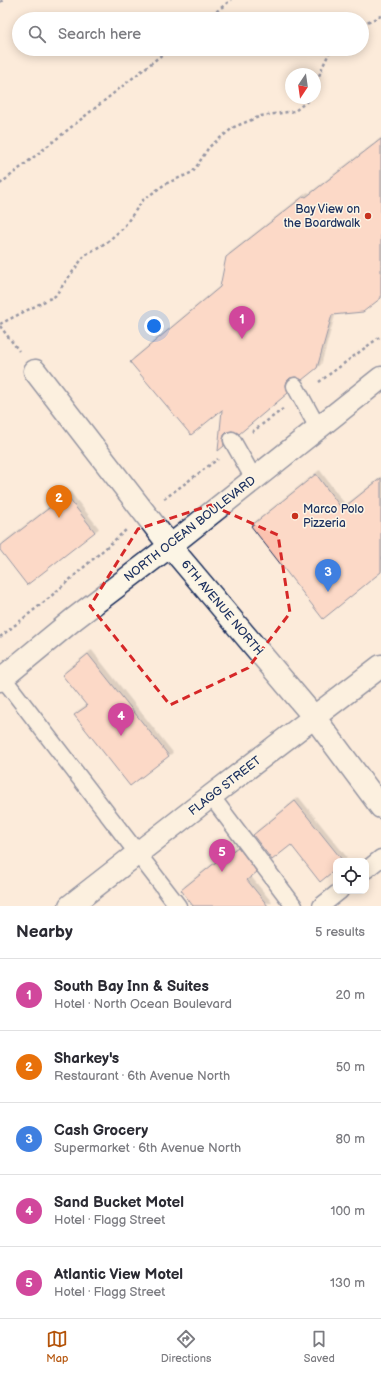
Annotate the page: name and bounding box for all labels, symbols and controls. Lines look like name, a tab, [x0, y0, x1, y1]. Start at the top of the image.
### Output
search box	[12, 12, 369, 56]
icon: search	[26, 23, 48, 45]
text: Search here	[58, 25, 141, 44]
north arrow	[285, 68, 321, 104]
place label: Bay View on the Boardwalk	[284, 202, 360, 231]
marker: Bay View on the Boardwalk	[363, 211, 373, 221]
pin: 1	[229, 306, 255, 339]
your location	[144, 316, 164, 336]
street label: NORTH OCEAN BOULEVARD	[121, 473, 259, 585]
pin: 2	[46, 485, 72, 518]
place label: Marco Polo Pizzeria	[303, 502, 364, 531]
marker: Marco Polo Pizzeria	[290, 511, 300, 521]
street label: 6TH AVENUE NORTH	[178, 557, 266, 659]
pin: 3	[315, 559, 341, 592]
pin: 4	[108, 703, 134, 736]
street label: FLAGG STREET	[186, 753, 265, 819]
pin: 5	[209, 839, 235, 872]
map controls	[333, 858, 369, 894]
button: locate	[333, 858, 369, 894]
text: Nearby	[16, 922, 73, 942]
text: 5 results	[315, 924, 365, 940]
text: South Bay Inn & Suites	[54, 977, 209, 996]
text: 1	[26, 987, 32, 1003]
text: 20 m	[335, 987, 365, 1003]
text: Hotel · North Ocean Boulevard	[54, 996, 232, 1012]
text: Sharkey's	[54, 1049, 119, 1068]
text: 2	[25, 1059, 33, 1075]
text: 50 m	[336, 1059, 365, 1075]
text: Restaurant · 6th Avenue North	[54, 1068, 230, 1084]
text: Cash Grocery	[54, 1121, 148, 1140]
text: 3	[25, 1131, 33, 1147]
text: 80 m	[336, 1131, 365, 1147]
text: Supermarket · 6th Avenue North	[54, 1140, 241, 1156]
text: Sand Bucket Motel	[54, 1193, 184, 1212]
text: 4	[25, 1203, 33, 1219]
text: 100 m	[330, 1203, 365, 1219]
text: Hotel · Flagg Street	[54, 1212, 165, 1228]
text: Atlantic View Motel	[54, 1265, 183, 1284]
text: 5	[25, 1275, 33, 1291]
text: 130 m	[330, 1275, 365, 1291]
text: Hotel · Flagg Street	[54, 1284, 165, 1300]
tab: Map	[46, 1328, 68, 1365]
tab: Directions	[161, 1328, 211, 1365]
tab: Saved	[304, 1328, 335, 1365]

